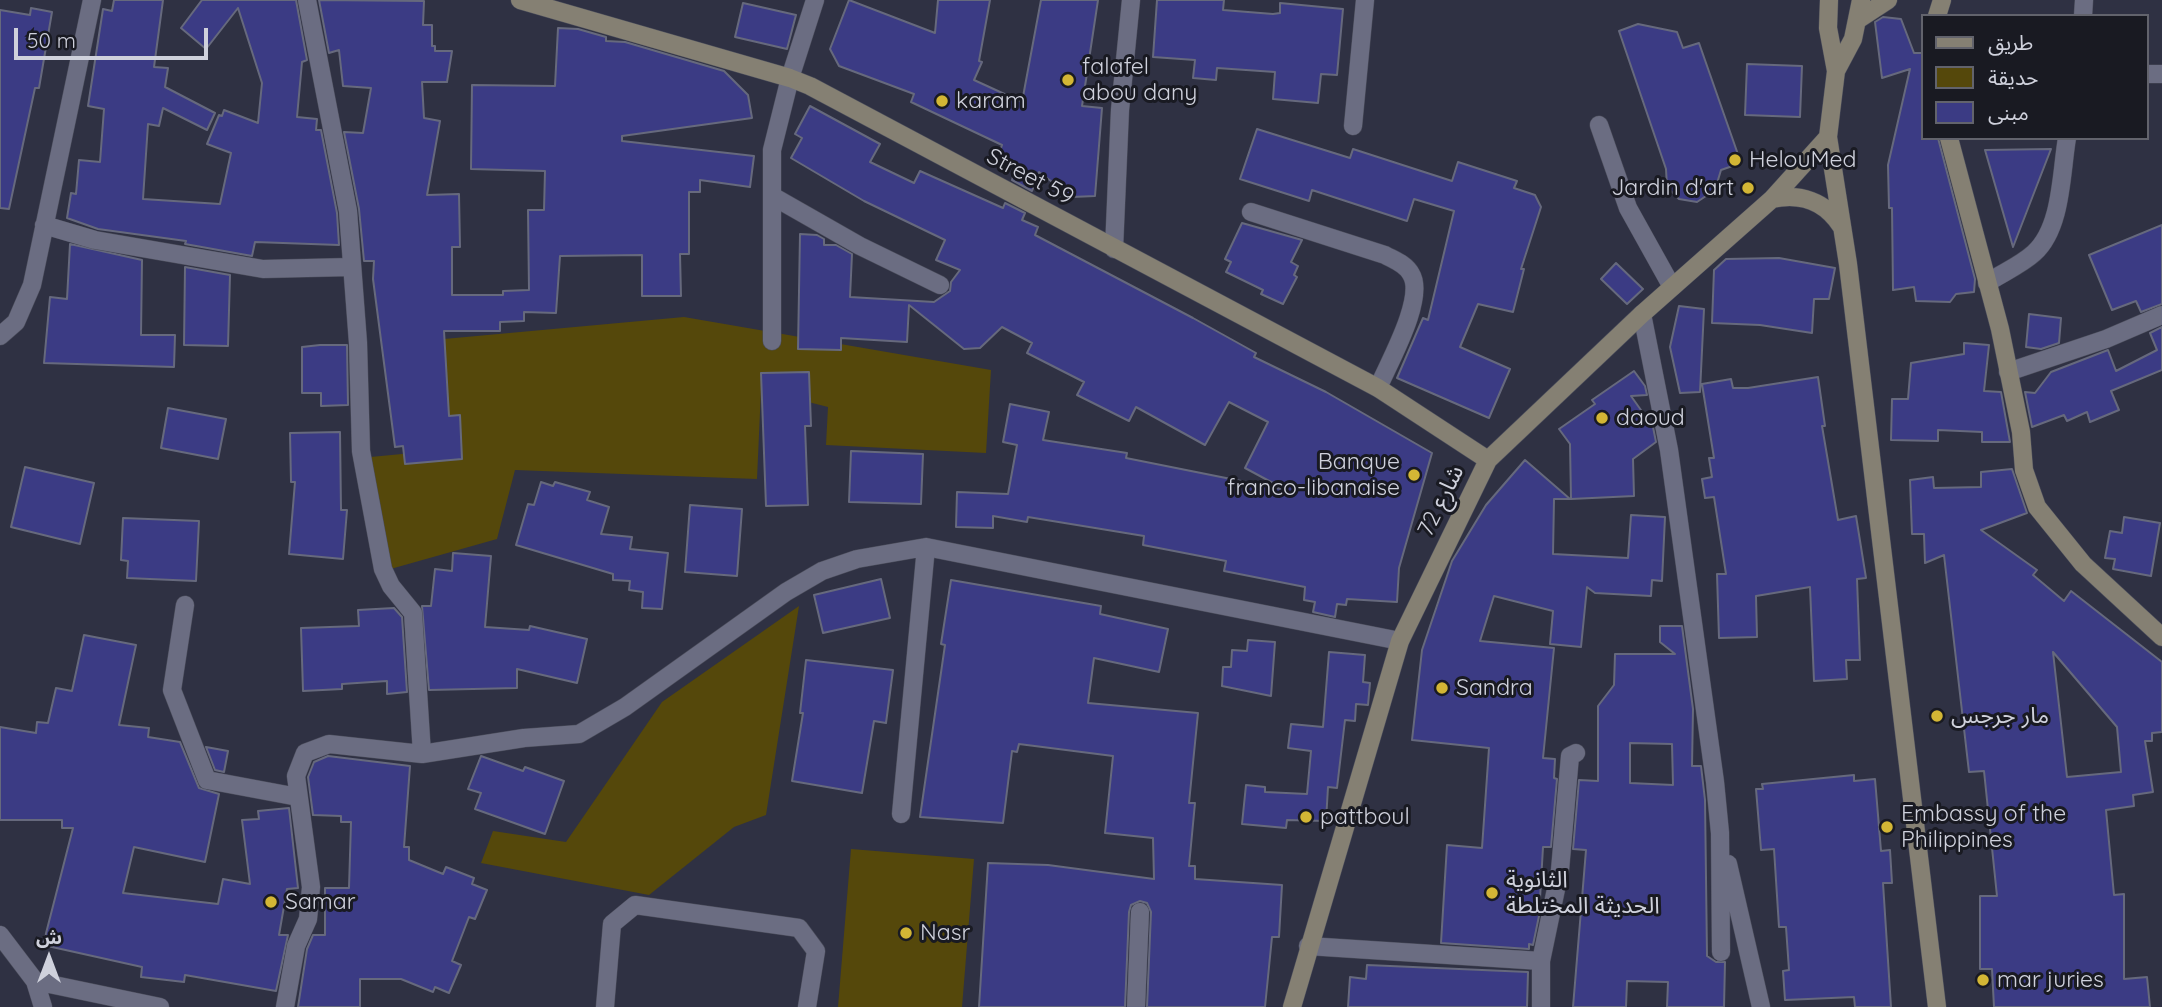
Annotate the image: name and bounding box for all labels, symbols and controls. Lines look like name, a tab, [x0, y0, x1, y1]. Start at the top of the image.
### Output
scale bar	[18, 14, 212, 58]
legend	[1920, 14, 2148, 140]
text: 50 m	[27, 27, 76, 53]
text: طريق	[1988, 29, 2033, 55]
place label: falafel abou dany	[1082, 53, 1197, 107]
text: حديقة	[1988, 64, 2038, 90]
marker: falafel abou dany	[1060, 72, 1076, 88]
place label: karam	[956, 87, 1026, 115]
marker: karam	[934, 93, 950, 109]
text: مبنى	[1988, 99, 2029, 125]
street label: Street 59	[982, 143, 1078, 211]
place label: HelouMed	[1749, 146, 1857, 174]
marker: HelouMed	[1727, 152, 1743, 168]
place label: Jardin d'art	[1611, 174, 1734, 202]
marker: Jardin d'art	[1740, 180, 1756, 196]
place label: daoud	[1616, 404, 1685, 432]
marker: daoud	[1594, 410, 1610, 426]
place label: Banque franco-libanaise	[1227, 448, 1400, 502]
street label: شارع 72	[1412, 461, 1470, 541]
marker: Banque franco-libanaise	[1406, 467, 1422, 483]
place label: Sandra	[1456, 674, 1533, 702]
marker: Sandra	[1434, 680, 1450, 696]
place label: مار جرجس	[1951, 702, 2049, 730]
marker: مار جرجس	[1929, 708, 1945, 724]
place label: Embassy of the Philippines	[1901, 800, 2066, 854]
place label: pattboul	[1320, 803, 1410, 831]
marker: pattboul	[1298, 809, 1314, 825]
marker: Embassy of the Philippines	[1879, 819, 1895, 835]
place label: الثانوية الحديثة المختلطة	[1506, 866, 1660, 920]
marker: الثانوية الحديثة المختلطة	[1484, 885, 1500, 901]
place label: Samar	[285, 888, 356, 916]
marker: Samar	[263, 894, 279, 910]
place label: Nasr	[920, 919, 970, 947]
north arrow	[14, 923, 84, 993]
text: ش	[36, 925, 62, 949]
marker: Nasr	[898, 925, 914, 941]
place label: mar juries	[1997, 966, 2104, 994]
marker: mar juries	[1975, 972, 1991, 988]

